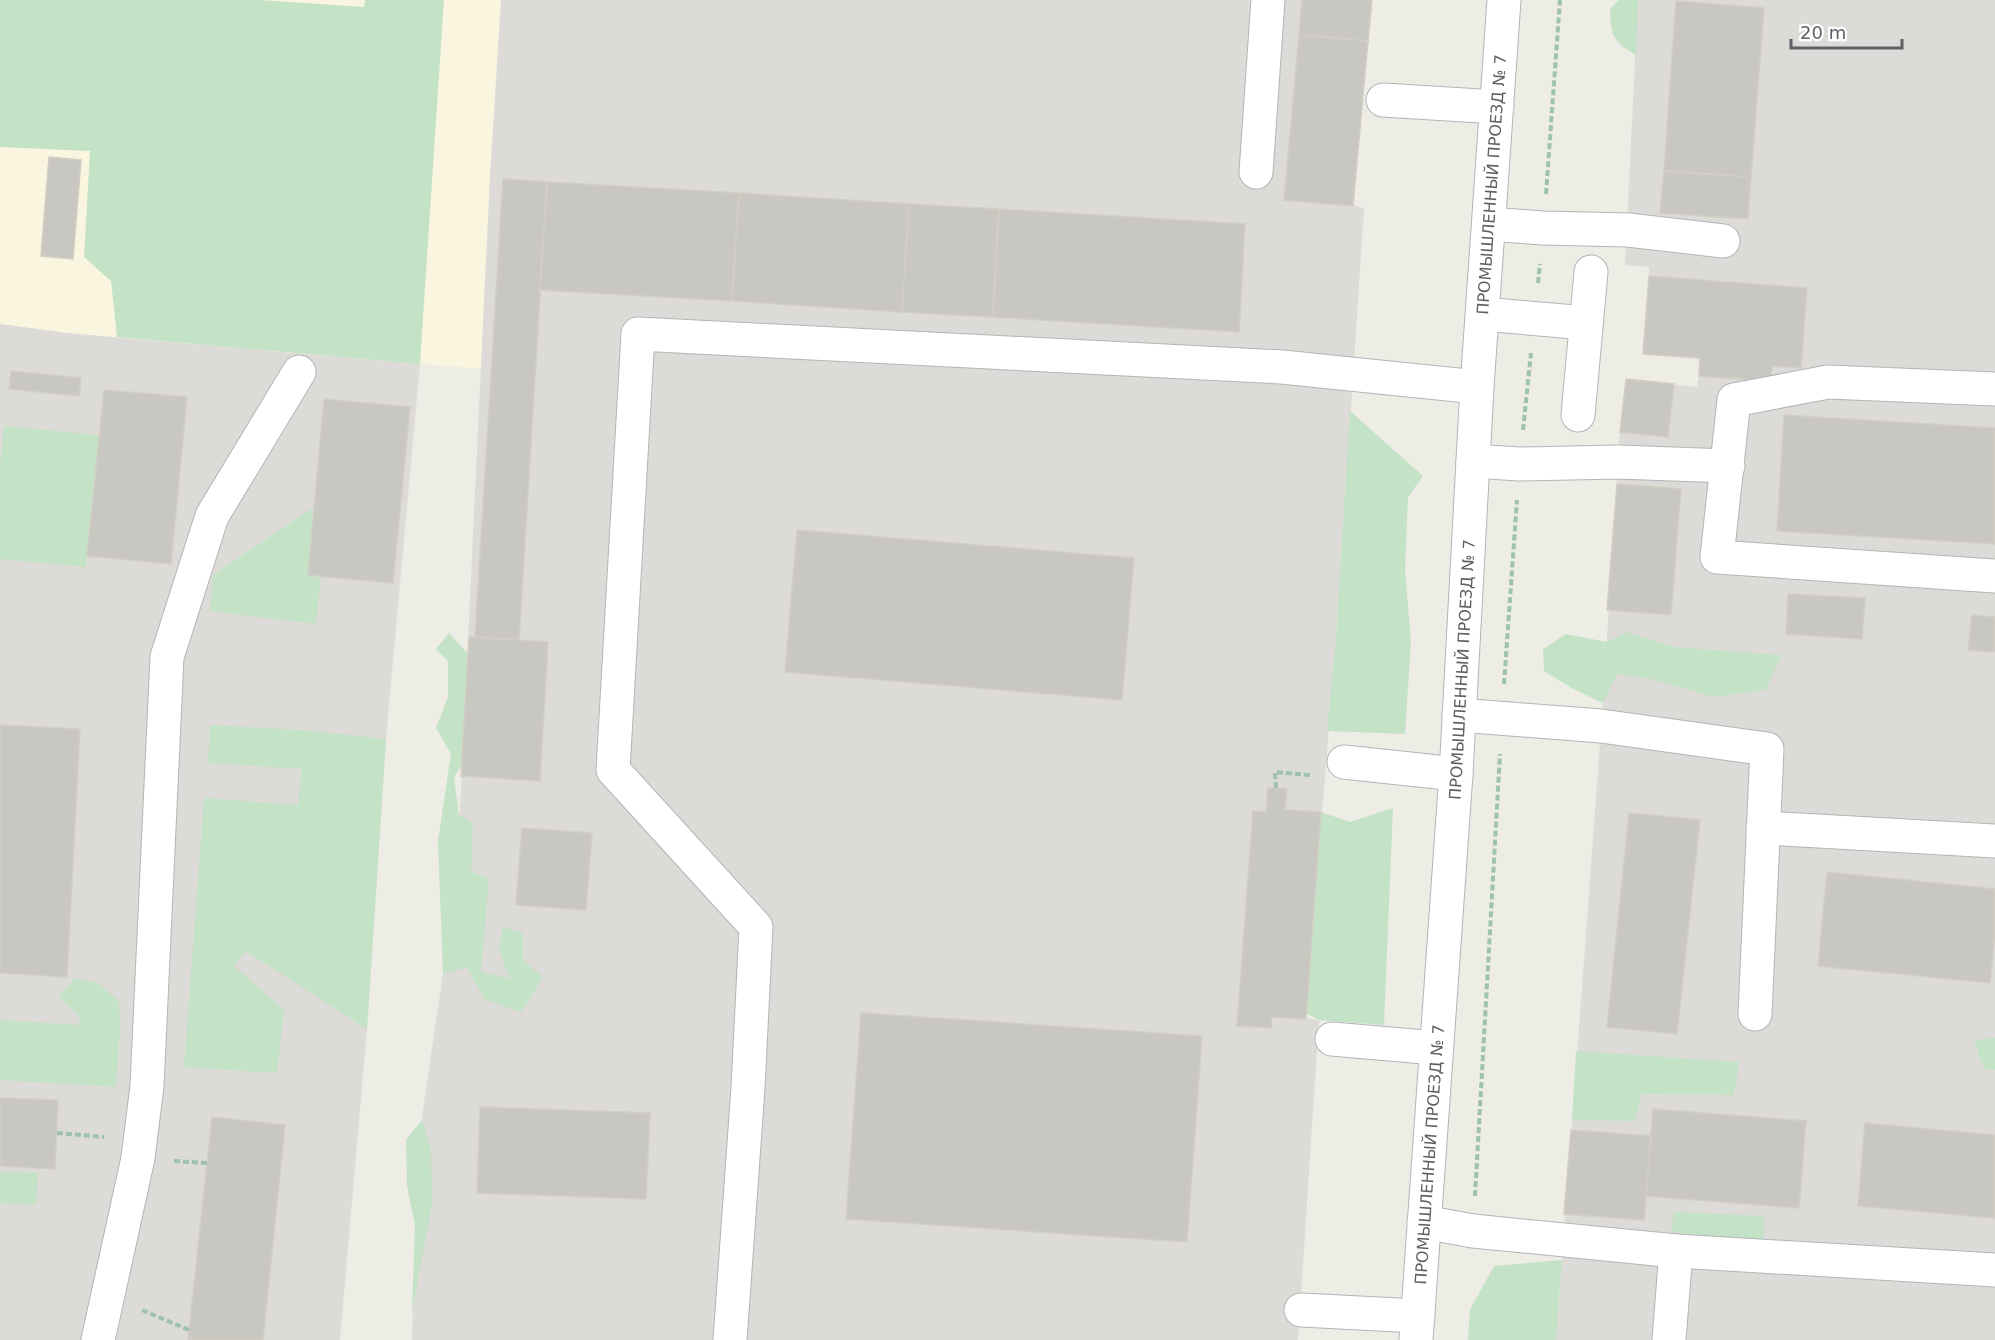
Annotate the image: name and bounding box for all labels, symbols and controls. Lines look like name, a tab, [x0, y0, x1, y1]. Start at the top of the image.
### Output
scale bar	[1791, 12, 1902, 50]
text: 20 m	[1800, 22, 1846, 43]
street label: ПРОМЫШЛЕННЫЙ ПРОЕЗД № 7	[1473, 54, 1510, 315]
street label: ПРОМЫШЛЕННЫЙ ПРОЕЗД № 7	[1445, 539, 1478, 800]
street label: ПРОМЫШЛЕННЫЙ ПРОЕЗД № 7	[1410, 1024, 1448, 1285]

